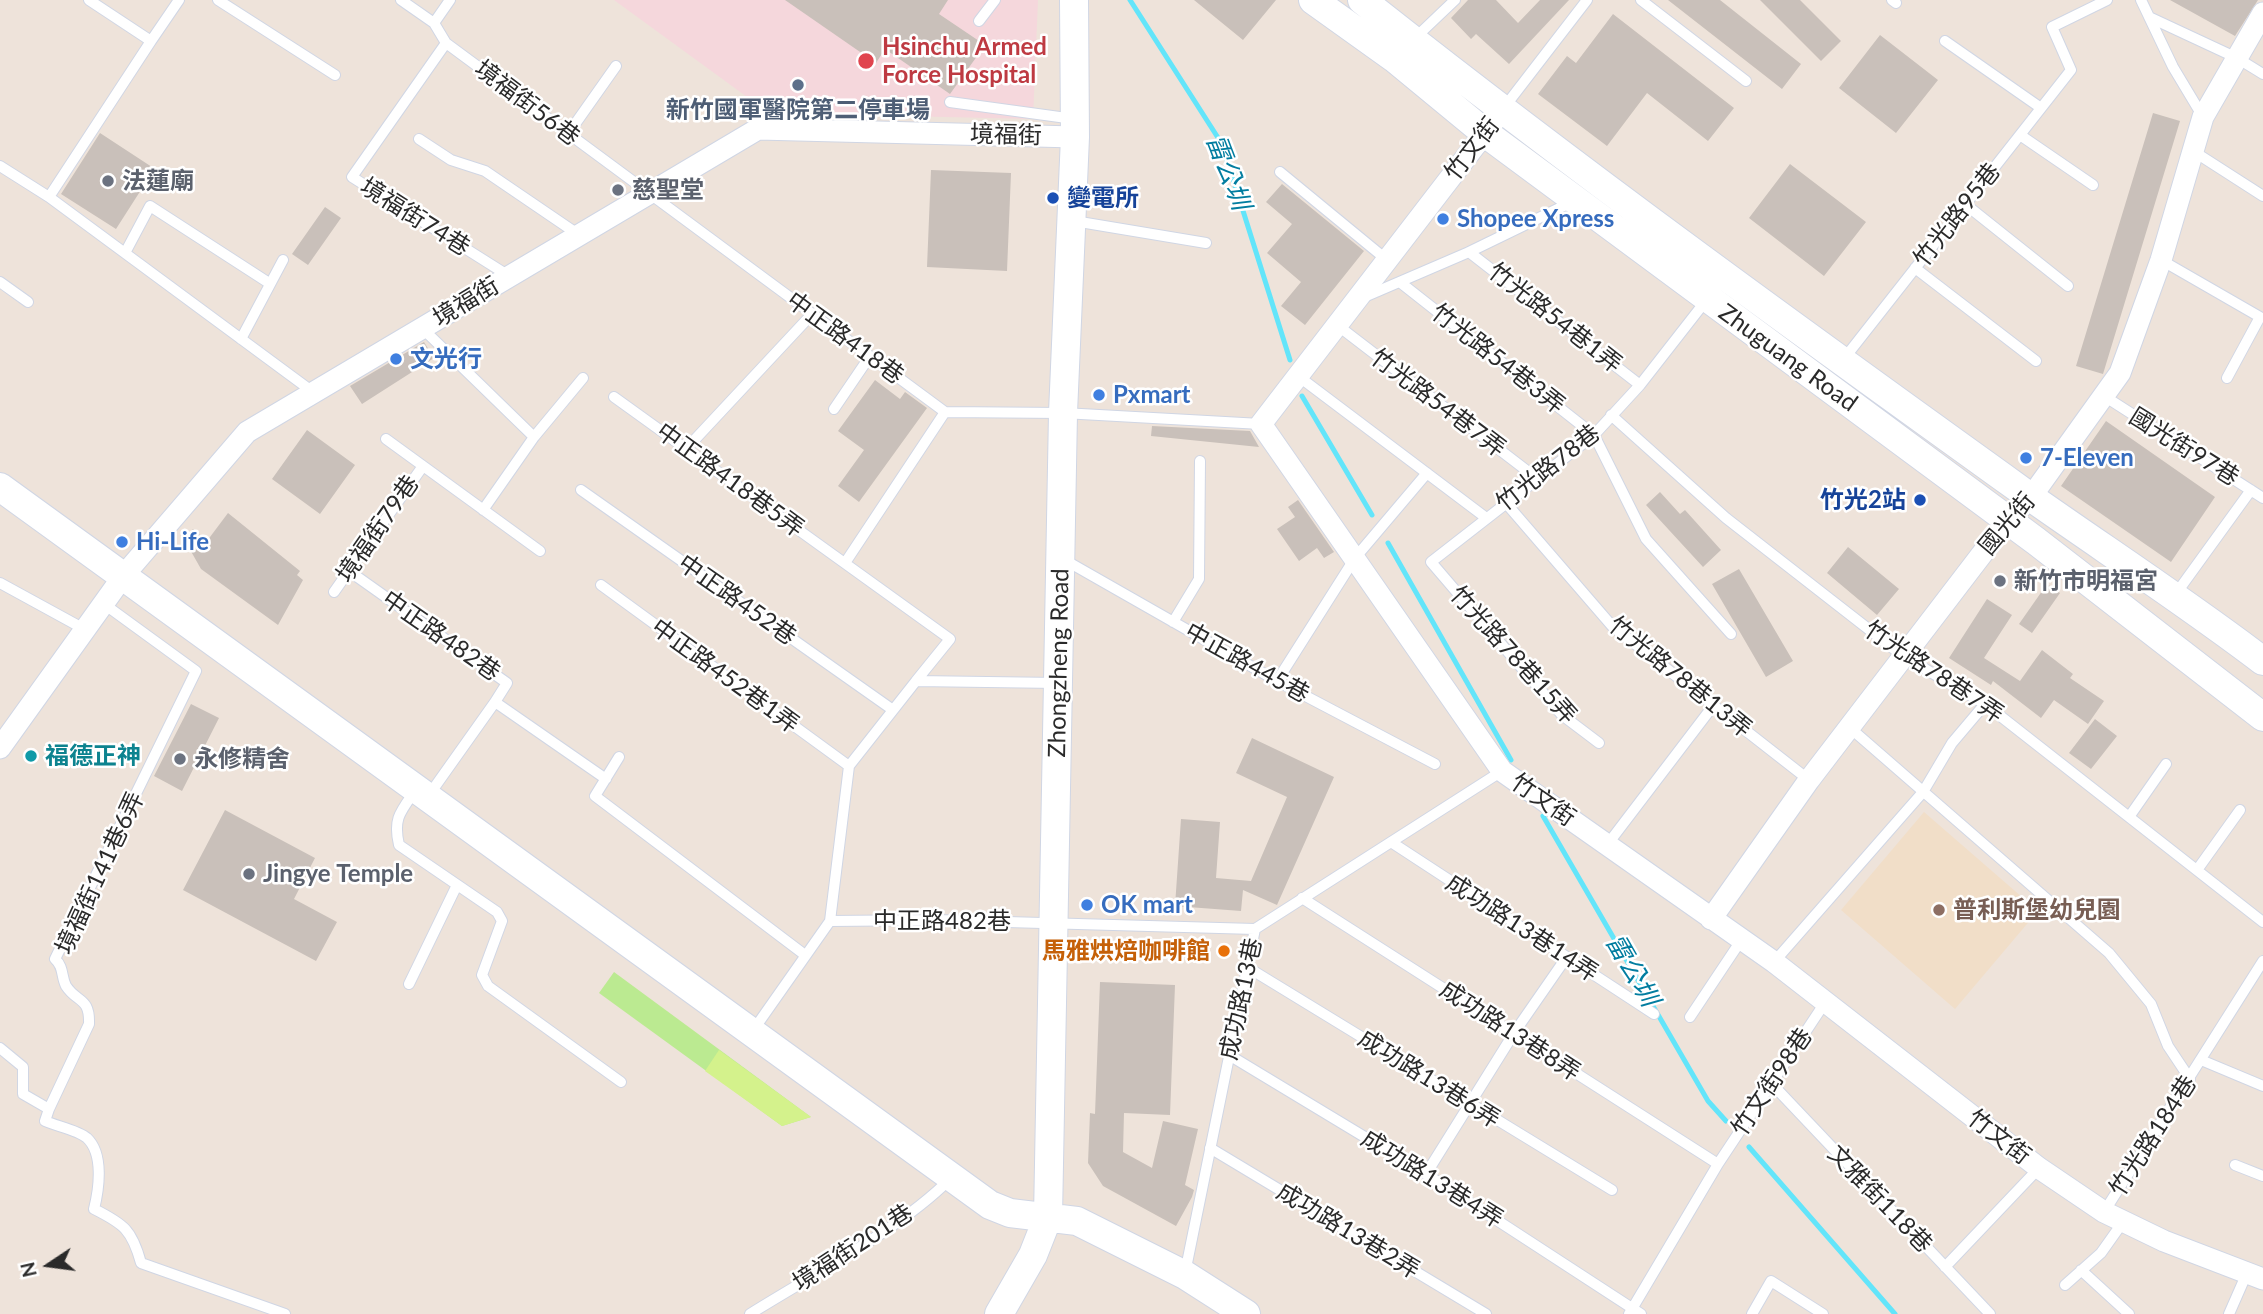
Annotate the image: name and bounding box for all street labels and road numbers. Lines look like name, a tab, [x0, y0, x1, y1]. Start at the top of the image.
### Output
street label: 境福街56巷	[469, 54, 585, 152]
street label: 竹文街	[1438, 112, 1506, 186]
street label: 境福街	[970, 120, 1042, 150]
street label: 竹光路95巷	[1908, 157, 2006, 273]
street label: 境福街74巷	[355, 172, 475, 262]
street label: 竹光路54巷1弄	[1482, 257, 1628, 379]
street label: 境福街	[428, 271, 504, 333]
street label: 中正路418巷	[781, 286, 909, 390]
street label: 竹光路54巷3弄	[1425, 298, 1571, 420]
street label: Zhuguang Road	[1713, 298, 1863, 418]
street label: 竹光路54巷7弄	[1365, 343, 1511, 463]
street label: 國光街97巷	[2124, 402, 2244, 492]
street label: 中正路418巷5弄	[650, 417, 810, 543]
street label: 竹光路78巷	[1490, 419, 1606, 517]
street label: 境福街79巷	[331, 470, 425, 588]
street label: 國光街	[1973, 487, 2041, 561]
street label: 中正路452巷	[672, 549, 802, 651]
street label: Zhongzheng Road	[1043, 568, 1075, 758]
street label: 竹光路78巷15弄	[1444, 580, 1582, 730]
street label: 中正路482巷	[376, 585, 506, 687]
street label: 竹光路78巷13弄	[1603, 611, 1757, 743]
street label: 中正路452巷1弄	[645, 613, 805, 739]
street label: 竹光路78巷7弄	[1859, 615, 2009, 729]
street label: 中正路445巷	[1180, 617, 1314, 709]
street label: 竹文街	[1505, 768, 1581, 832]
street label: 境福街141巷6弄	[50, 787, 150, 959]
street label: 成功路13巷14弄	[1440, 868, 1604, 988]
street label: 中正路482巷	[873, 907, 1011, 935]
street label: 成功路13巷	[1214, 935, 1268, 1063]
street label: 成功路13巷8弄	[1434, 975, 1586, 1087]
street label: 竹文街98巷	[1725, 1023, 1819, 1141]
street label: 成功路13巷6弄	[1353, 1024, 1505, 1134]
street label: 竹光路184巷	[2103, 1070, 2203, 1202]
street label: 竹文街	[1962, 1103, 2036, 1171]
street label: 成功路13巷4弄	[1356, 1124, 1508, 1234]
street label: 文雅街118巷	[1822, 1139, 1938, 1259]
street label: 成功路13巷2弄	[1271, 1177, 1425, 1285]
street label: 境福街201巷	[787, 1198, 919, 1298]

